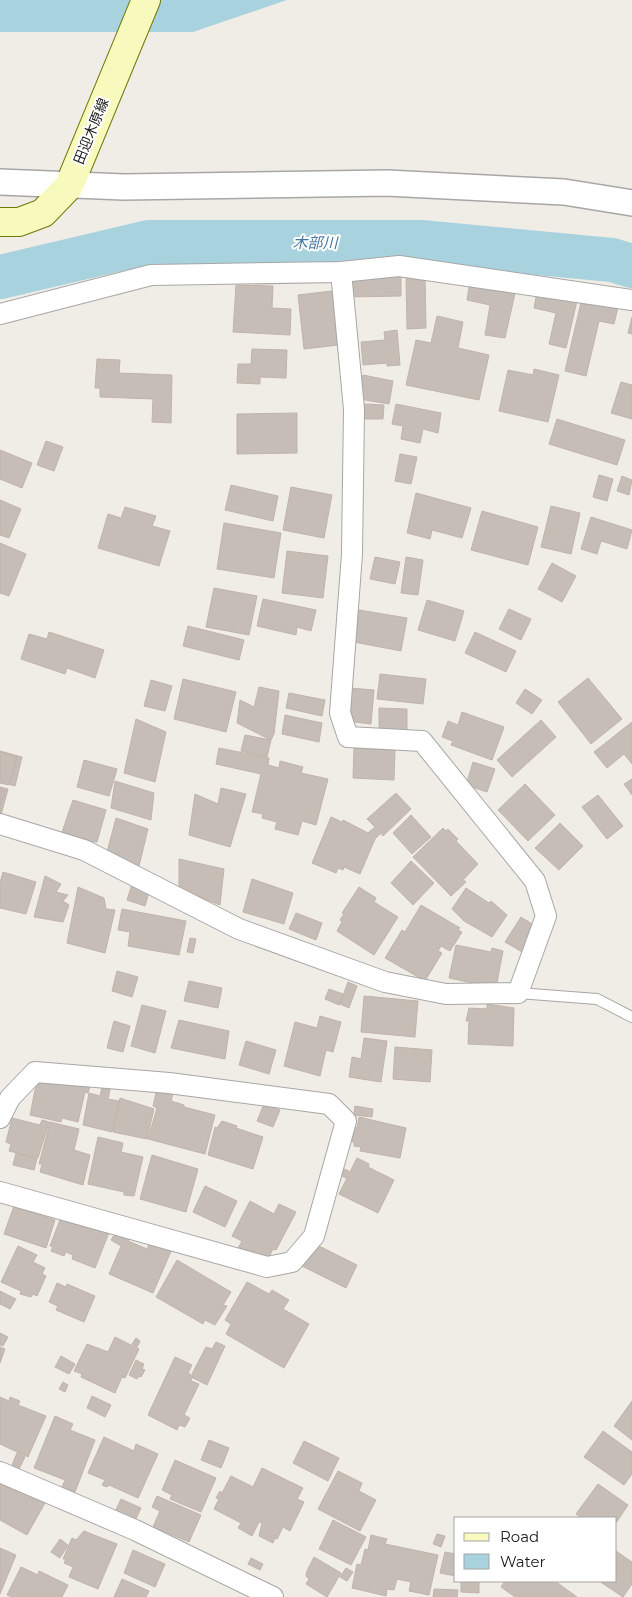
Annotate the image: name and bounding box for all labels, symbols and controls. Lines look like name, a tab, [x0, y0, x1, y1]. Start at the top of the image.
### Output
street label: 田迎木原線	[70, 95, 112, 167]
water label: 木部川	[292, 233, 339, 252]
legend	[454, 1517, 617, 1582]
text: Road	[500, 1527, 539, 1546]
text: Water	[500, 1552, 546, 1571]

